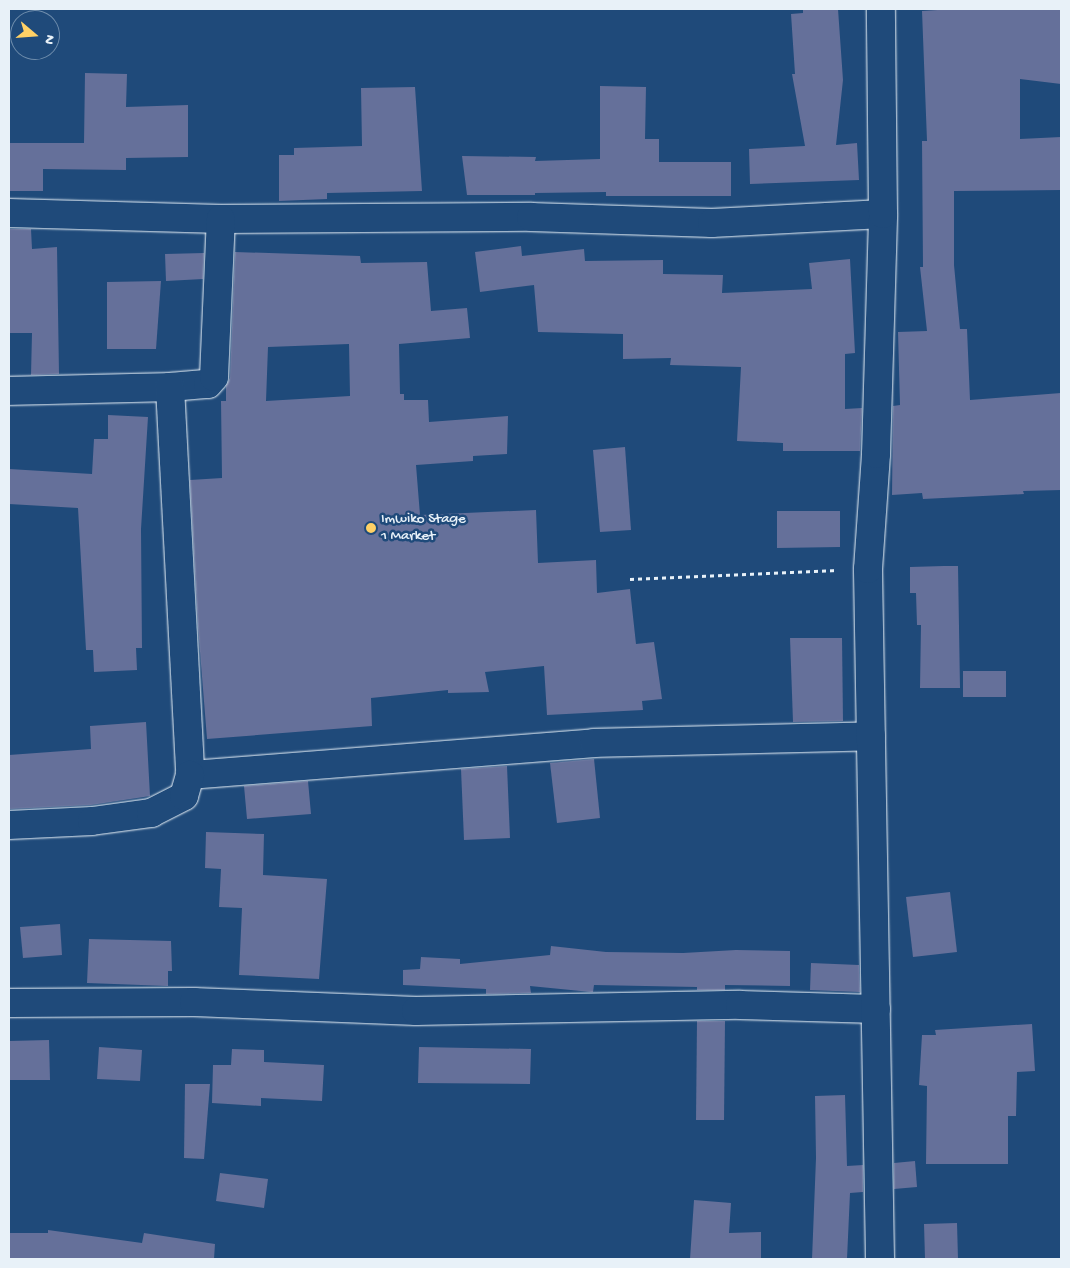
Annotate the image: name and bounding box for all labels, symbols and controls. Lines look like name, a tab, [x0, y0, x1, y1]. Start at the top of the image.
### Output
north arrow	[10, 10, 60, 60]
text: N	[39, 33, 58, 46]
place label: Imwiko Stage 1 Market	[381, 510, 466, 545]
marker: Imwiko Stage 1 Market	[365, 522, 377, 534]

